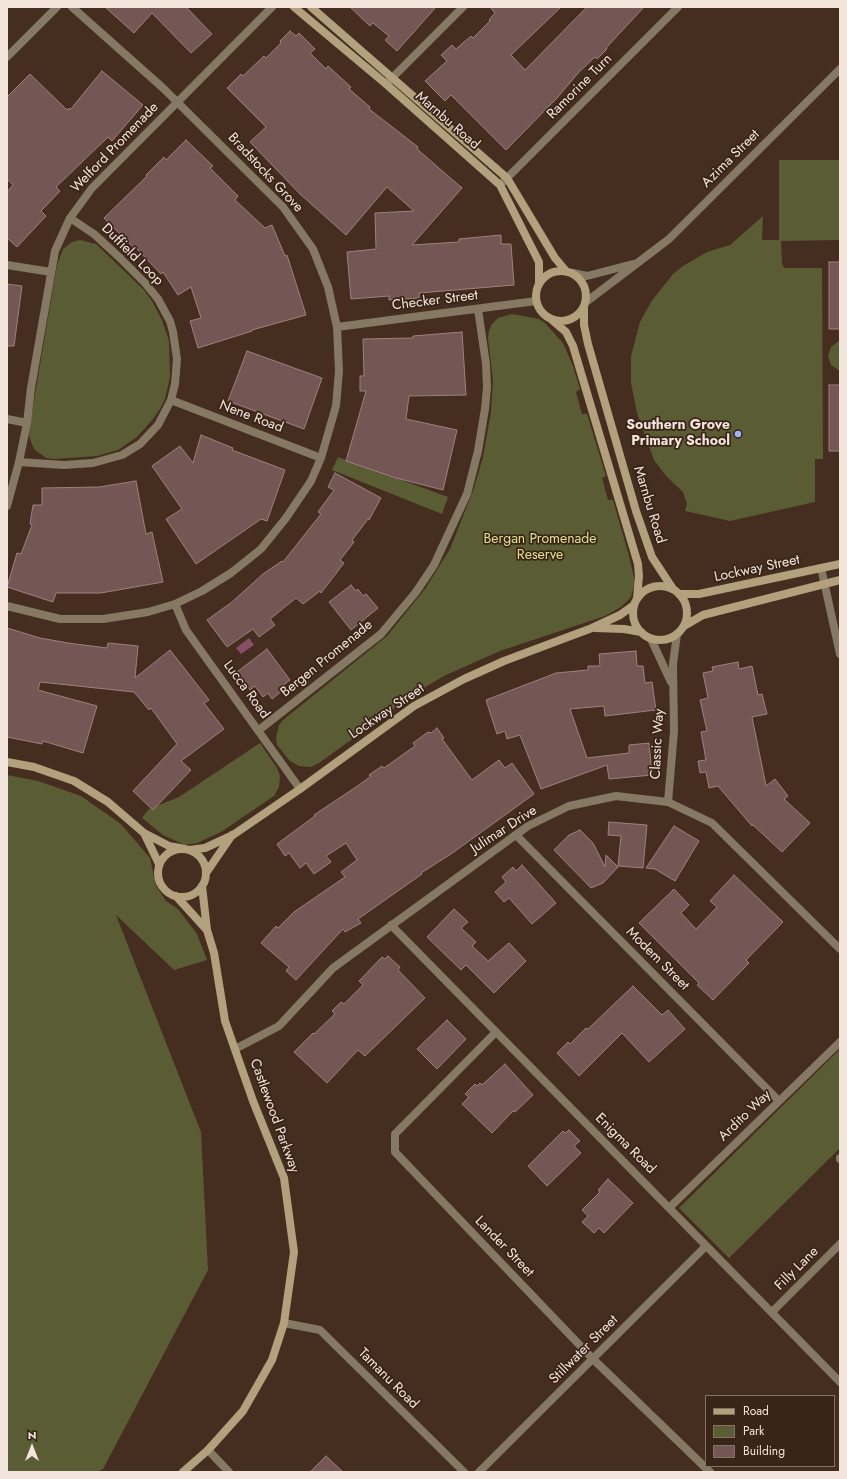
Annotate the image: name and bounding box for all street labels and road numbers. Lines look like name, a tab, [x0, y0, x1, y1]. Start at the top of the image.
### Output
street label: Ramorine Turn	[544, 51, 616, 123]
street label: Marnbu Road	[411, 88, 483, 154]
street label: Welford Promenade	[68, 99, 162, 197]
street label: Azima Street	[698, 126, 764, 192]
street label: Bradstocks Grove	[224, 130, 306, 216]
street label: Duffield Loop	[98, 221, 166, 289]
street label: Checker Street	[391, 287, 479, 315]
street label: Nene Road	[217, 397, 285, 437]
street label: Marnbu Road	[629, 464, 669, 546]
street label: Lockway Street	[713, 552, 801, 586]
street label: Bergen Promenade	[278, 617, 376, 701]
street label: Lucca Road	[219, 658, 273, 722]
street label: Lockway Street	[346, 681, 428, 743]
street label: Classic Way	[648, 708, 668, 780]
street label: Julimar Drive	[468, 802, 540, 858]
street label: Modem Street	[622, 924, 692, 994]
street label: Castlewood Parkway	[246, 1057, 302, 1175]
street label: Ardito Way	[715, 1087, 775, 1145]
street label: Enigma Road	[591, 1110, 659, 1178]
street label: Lander Street	[471, 1213, 537, 1281]
street label: Filly Lane	[772, 1244, 822, 1294]
street label: Stillwater Street	[546, 1312, 622, 1388]
street label: Tamanu Road	[354, 1345, 422, 1413]

